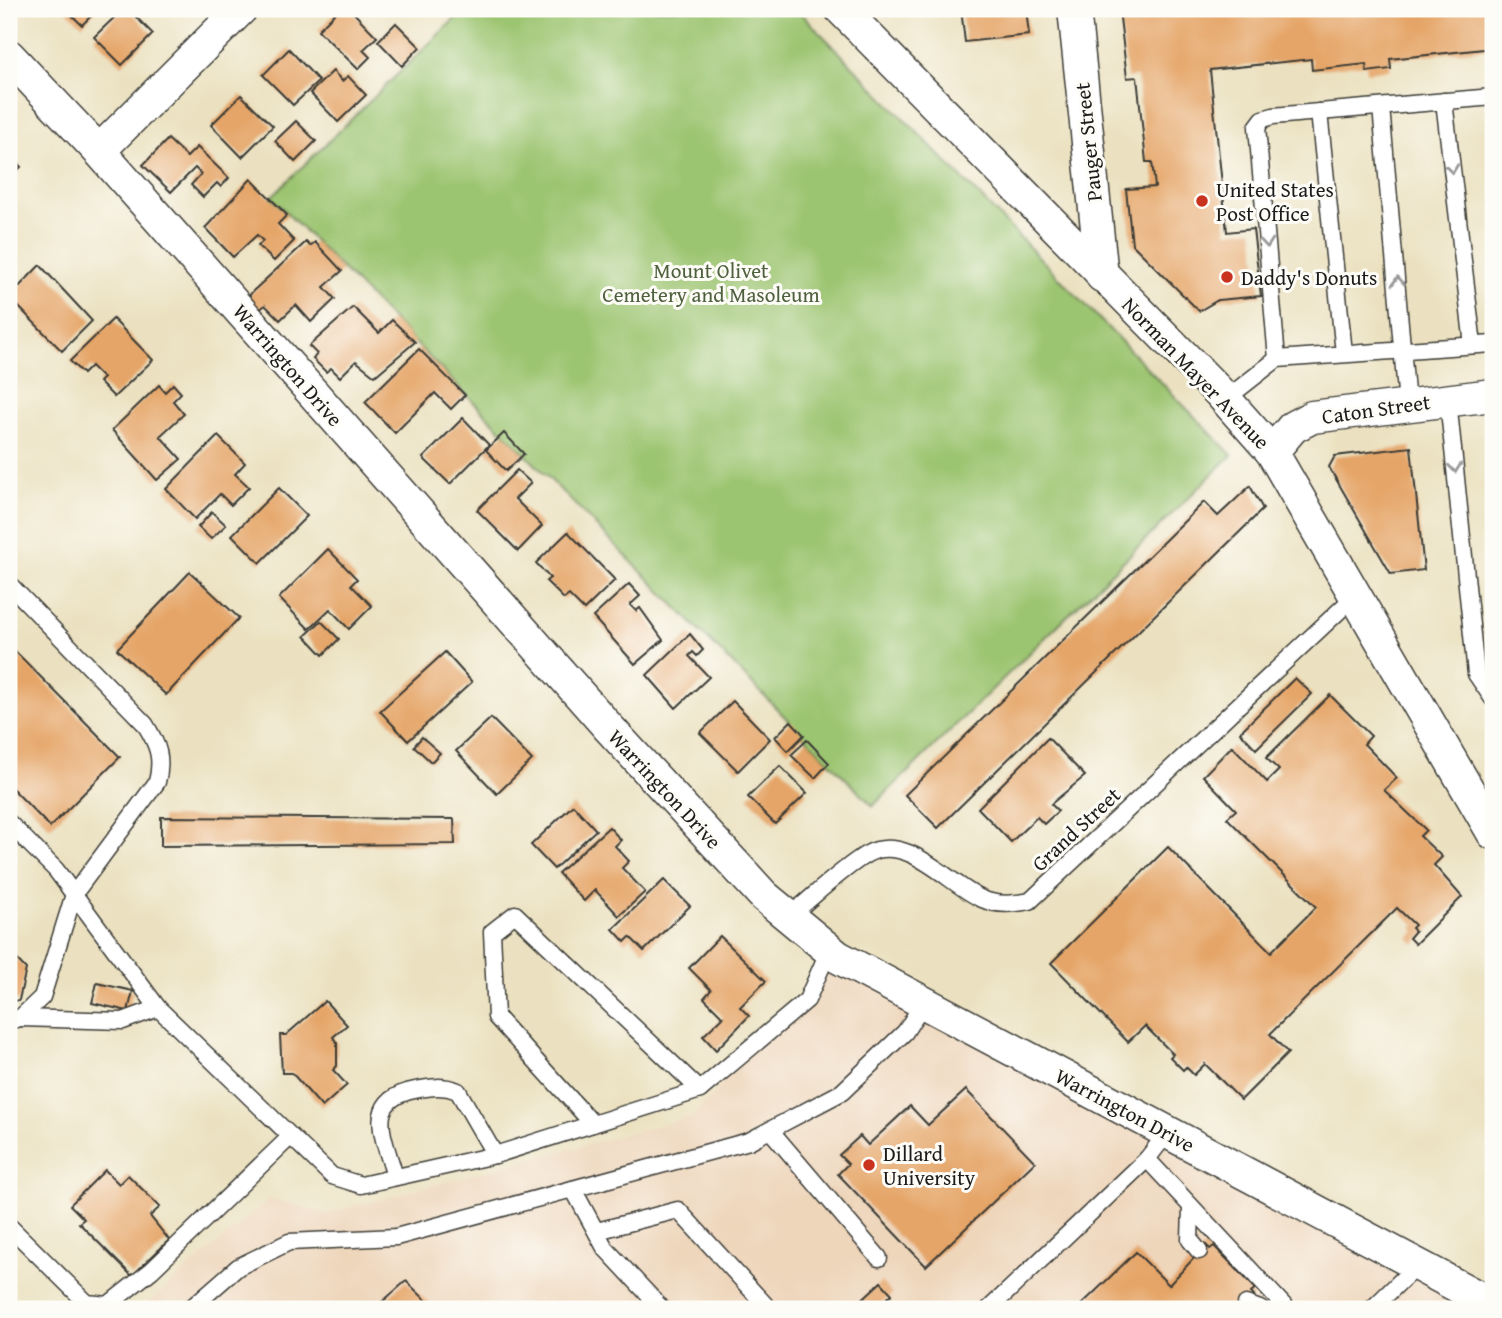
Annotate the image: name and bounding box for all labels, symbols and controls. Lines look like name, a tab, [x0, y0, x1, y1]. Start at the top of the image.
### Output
street label: Pauger Street	[1066, 80, 1110, 203]
one-way arrow	[1445, 163, 1460, 175]
place label: United States Post Office	[1216, 174, 1334, 229]
marker: United States Post Office	[1194, 193, 1210, 209]
one-way arrow	[1259, 238, 1274, 249]
park label: Mount Olivet Cemetery and Masoleum	[602, 255, 820, 310]
place label: Daddy's Donuts	[1241, 262, 1377, 293]
marker: Daddy's Donuts	[1219, 269, 1235, 285]
one-way arrow	[1391, 275, 1406, 286]
street label: Norman Mayer Avenue	[1115, 290, 1277, 456]
street label: Warrington Drive	[226, 297, 350, 433]
street label: Caton Street	[1320, 386, 1433, 432]
one-way arrow	[1447, 462, 1462, 473]
street label: Warrington Drive	[601, 722, 729, 856]
street label: Grand Street	[1025, 779, 1128, 878]
street label: Warrington Drive	[1050, 1060, 1200, 1160]
place label: Dillard University	[883, 1138, 976, 1193]
marker: Dillard University	[861, 1157, 877, 1173]

